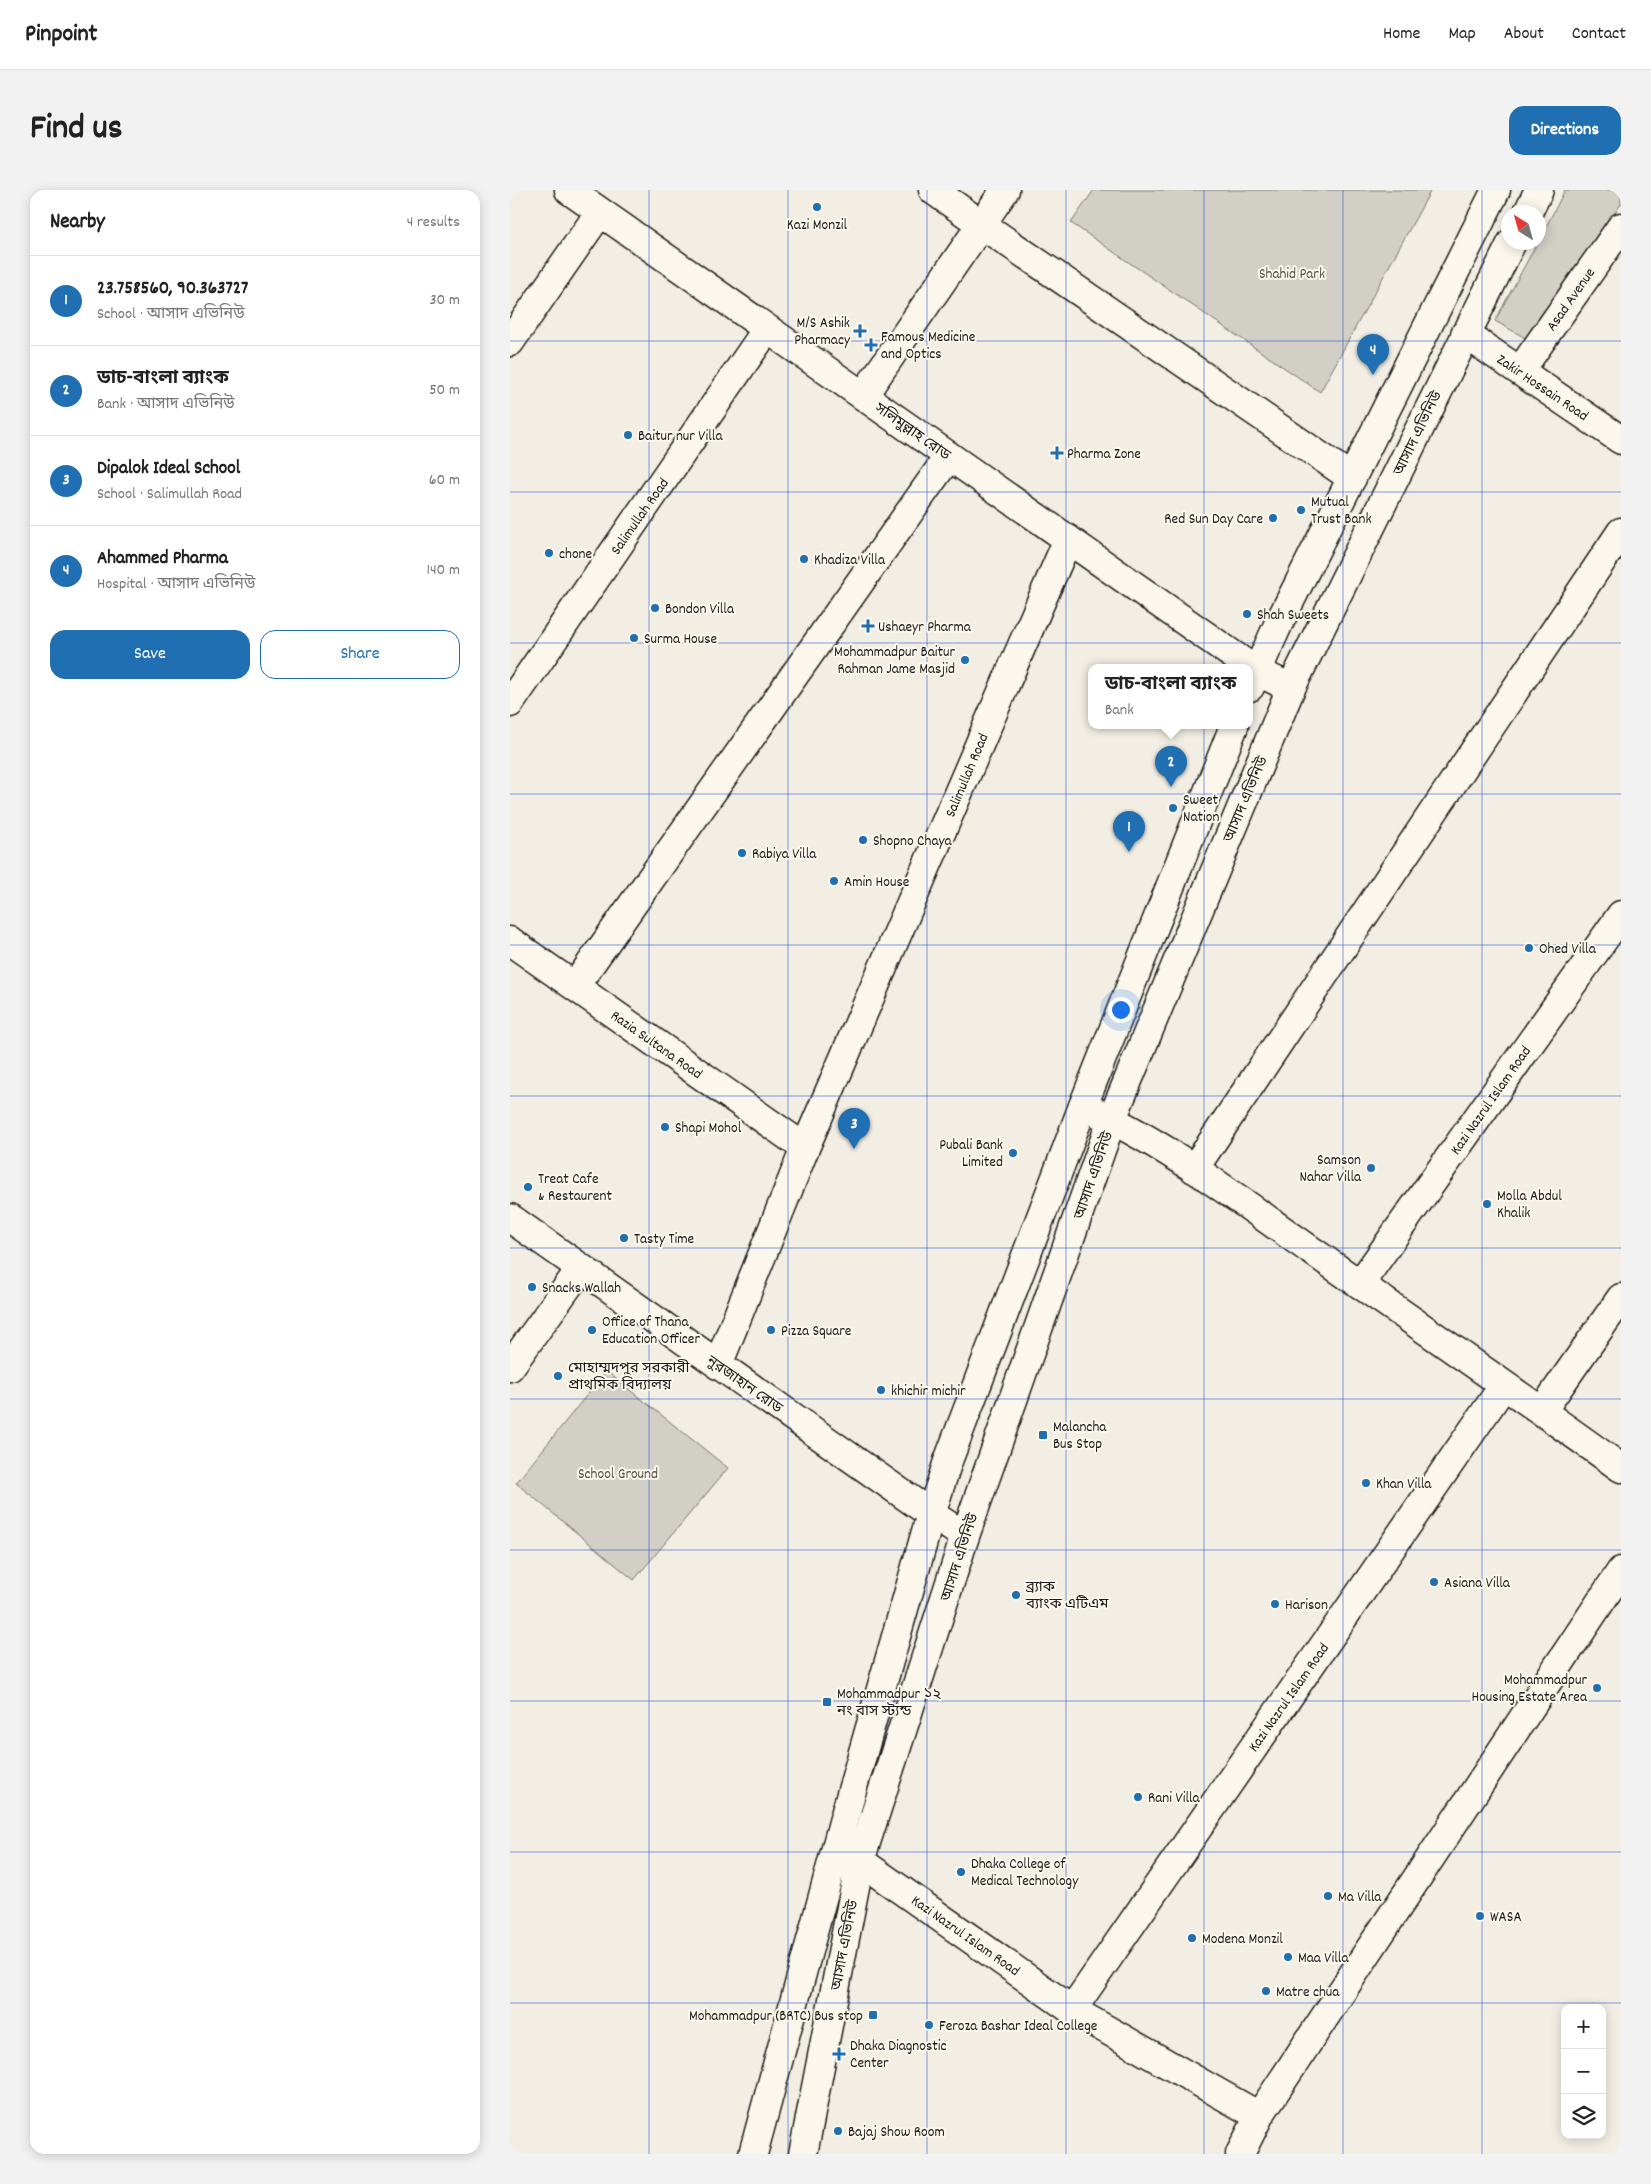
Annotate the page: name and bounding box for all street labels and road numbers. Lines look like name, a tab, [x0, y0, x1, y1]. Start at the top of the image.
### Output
street label: Asad Avenue	[1542, 264, 1602, 336]
street label: Zakir Hossain Road	[1491, 350, 1592, 428]
street label: আসাদ এভিনিউ	[1388, 388, 1449, 481]
street label: সলিমুল্লাহ রোড	[869, 398, 954, 467]
street label: Salimullah Road	[606, 474, 675, 560]
street label: Salimullah Road	[940, 730, 995, 821]
street label: আসাদ এভিনিউ	[1218, 753, 1275, 847]
street label: Razia Sultana Road	[605, 1006, 706, 1086]
street label: Kazi Nazrul Islam Road	[1446, 1042, 1537, 1160]
street label: আসাদ এভিনিউ	[1069, 1128, 1120, 1223]
street label: নুরজাহান রোড	[701, 1351, 787, 1420]
street label: আসাদ এভিনিউ	[936, 1510, 986, 1606]
street label: Kazi Nazrul Islam Road	[1244, 1639, 1335, 1757]
street label: Kazi Nazrul Islam Road	[906, 1891, 1024, 1982]
street label: আসাদ এভিনিউ	[826, 1898, 866, 1993]

